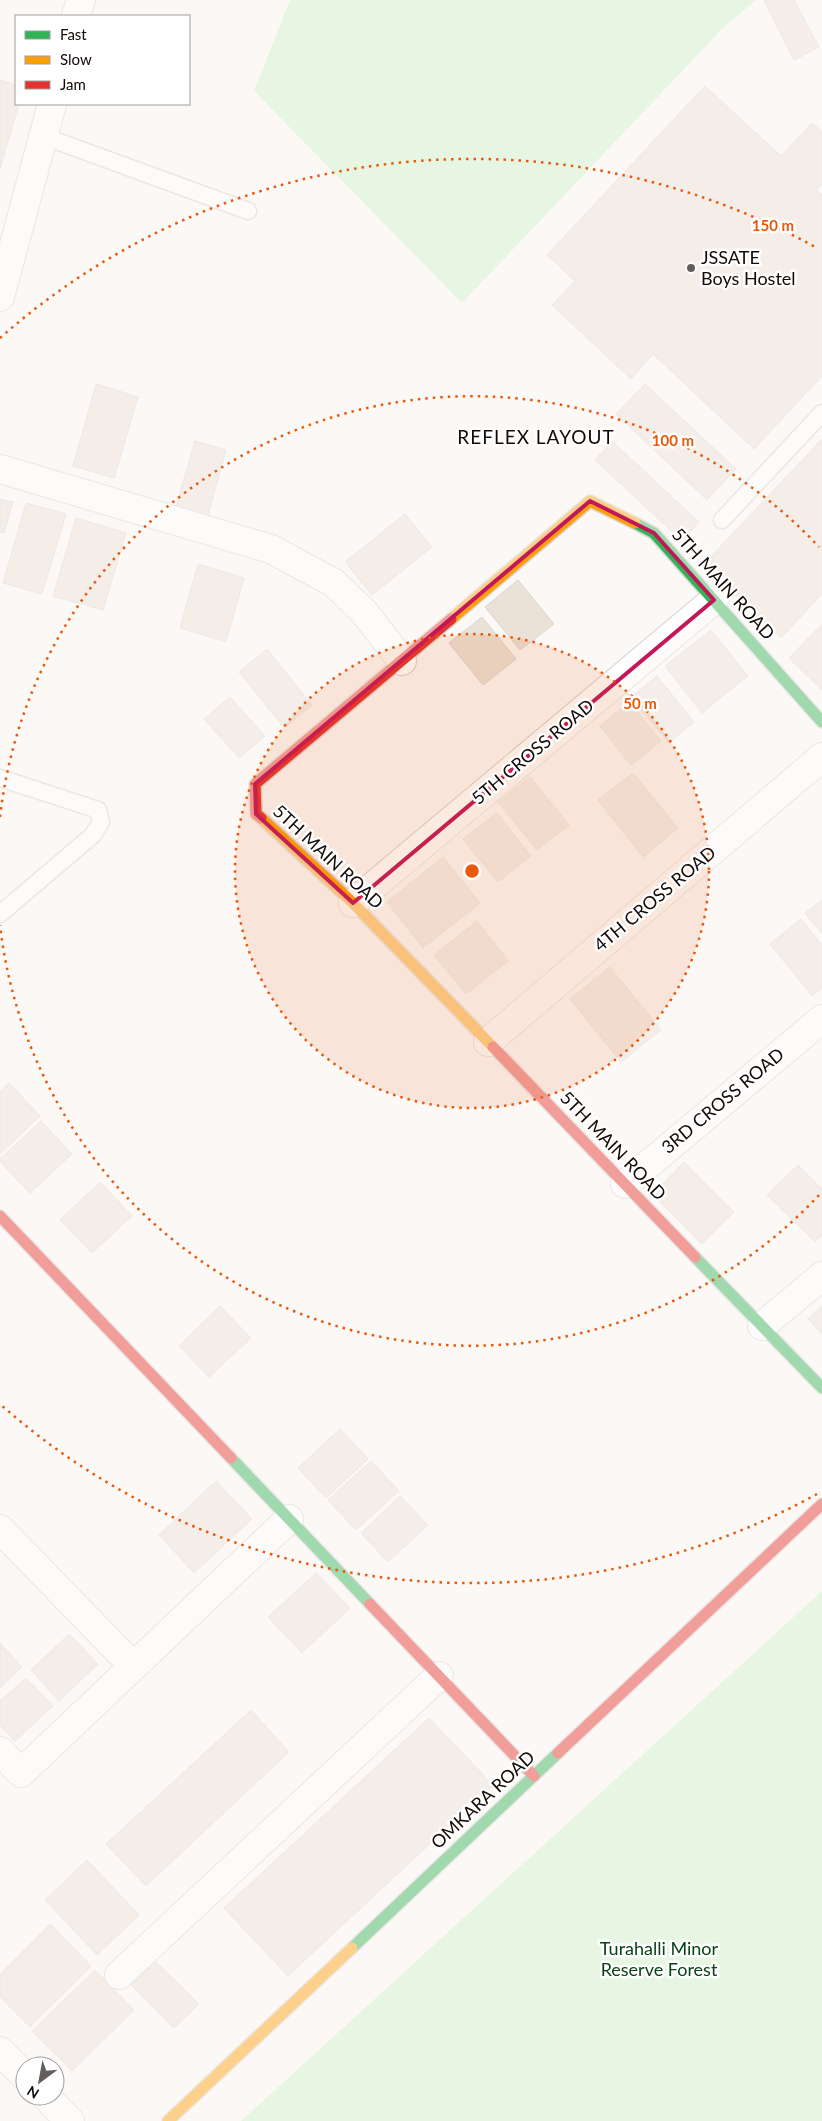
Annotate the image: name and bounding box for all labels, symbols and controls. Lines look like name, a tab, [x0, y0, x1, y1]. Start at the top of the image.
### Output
legend	[15, 15, 190, 105]
text: Fast	[60, 25, 87, 43]
text: Slow	[60, 50, 92, 68]
text: Jam	[60, 75, 86, 93]
text: 150 m	[752, 216, 794, 234]
place label: JSSATE Boys Hostel	[701, 246, 796, 289]
marker: JSSATE Boys Hostel	[685, 262, 697, 274]
district label: REFLEX LAYOUT	[457, 425, 615, 448]
text: 100 m	[652, 431, 694, 449]
street label: 5TH MAIN ROAD	[668, 523, 780, 644]
street label: 5TH CROSS ROAD	[467, 694, 598, 809]
text: 50 m	[623, 694, 657, 712]
street label: 5TH MAIN ROAD	[269, 800, 388, 913]
street label: 4TH CROSS ROAD	[589, 841, 720, 956]
centre of rings	[463, 862, 481, 880]
street label: 3RD CROSS ROAD	[657, 1043, 788, 1158]
street label: 5TH MAIN ROAD	[556, 1086, 671, 1204]
street label: OMKARA ROAD	[426, 1746, 539, 1853]
park label: Turahalli Minor Reserve Forest	[600, 1937, 719, 1980]
north arrow	[15, 2056, 65, 2106]
text: N	[24, 2082, 42, 2103]

